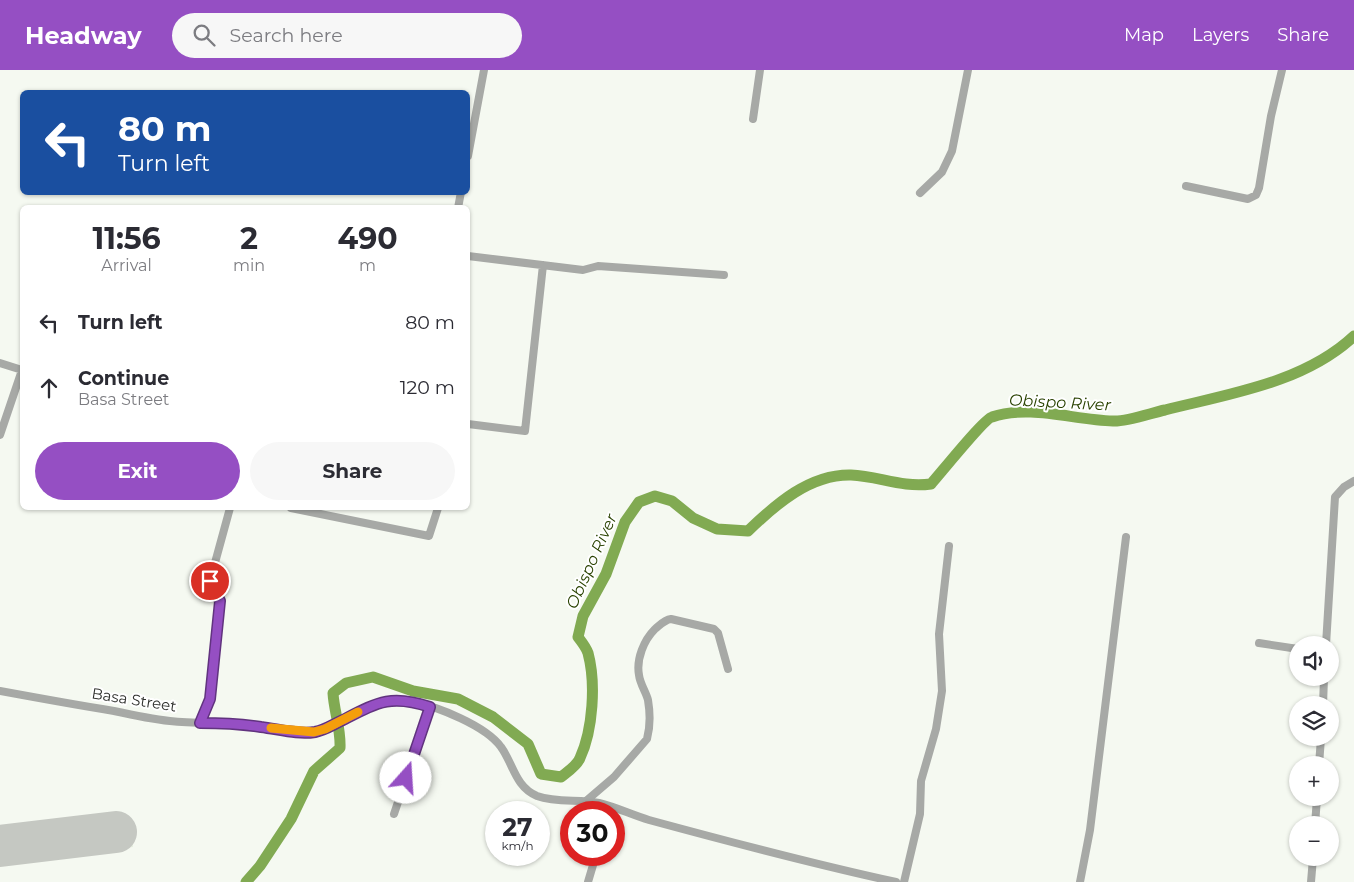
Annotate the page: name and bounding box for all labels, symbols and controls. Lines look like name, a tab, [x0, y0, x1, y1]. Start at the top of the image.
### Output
search box	[172, 13, 522, 58]
text: Headway	[25, 21, 142, 50]
icon: search	[190, 21, 218, 49]
text: Search here	[230, 24, 343, 47]
text: Map	[1124, 24, 1164, 46]
text: Layers	[1192, 24, 1249, 46]
text: Share	[1277, 24, 1329, 46]
text: 80 m	[118, 107, 212, 150]
icon: left	[35, 110, 100, 175]
text: Turn left	[118, 150, 210, 177]
text: 11:56	[92, 220, 161, 257]
text: 2	[240, 220, 258, 257]
text: 490	[338, 220, 398, 257]
text: Arrival	[101, 256, 152, 275]
text: min	[233, 256, 265, 275]
text: m	[359, 256, 376, 275]
icon: left	[35, 309, 63, 337]
text: Turn left	[78, 311, 163, 334]
text: 80 m	[405, 311, 455, 334]
text: Continue	[78, 367, 169, 390]
icon: ahead	[35, 374, 63, 402]
text: 120 m	[400, 376, 455, 399]
text: Basa Street	[78, 390, 169, 409]
water label: Obispo River	[1009, 390, 1112, 415]
button: Exit	[35, 442, 240, 500]
button: Share	[250, 442, 455, 500]
water label: Obispo River	[562, 510, 621, 612]
pin	[189, 560, 231, 602]
icon: arrive	[196, 567, 224, 595]
map controls	[1289, 636, 1339, 866]
button: sound	[1289, 636, 1339, 686]
street label: Basa Street	[90, 683, 178, 716]
button: layers	[1289, 696, 1339, 746]
position arrow	[379, 751, 431, 803]
button: +	[1289, 756, 1339, 806]
speed limit sign: 30	[560, 801, 625, 866]
text: 27	[502, 812, 533, 842]
button: −	[1289, 816, 1339, 866]
text: km/h	[501, 838, 534, 853]

